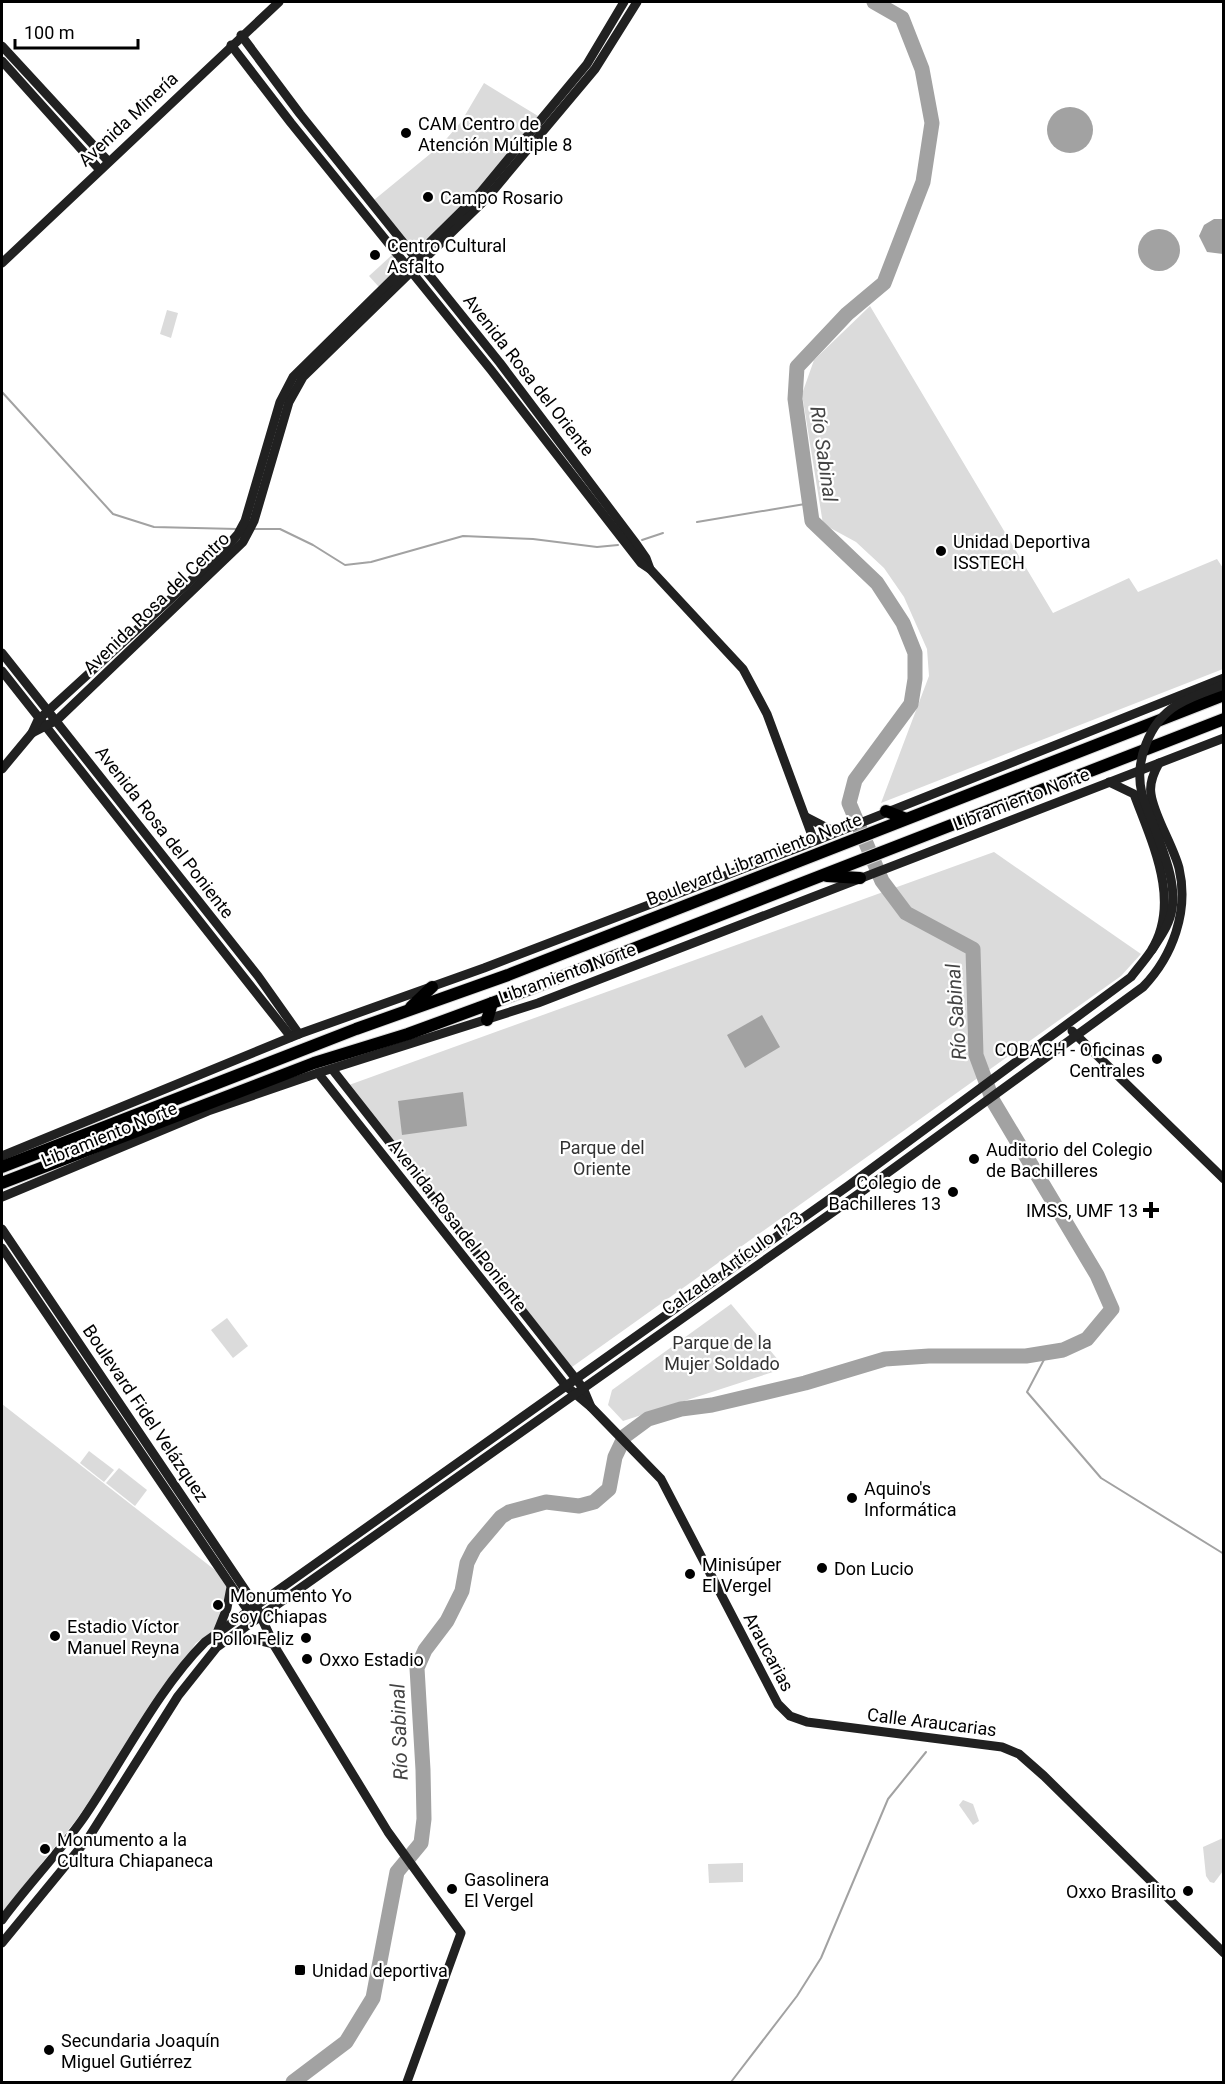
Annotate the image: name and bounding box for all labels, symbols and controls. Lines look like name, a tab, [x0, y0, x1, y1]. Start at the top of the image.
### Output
scale bar	[15, 12, 138, 50]
text: 100 m	[24, 22, 75, 43]
street label: Avenida Minería	[74, 68, 182, 170]
place label: CAM Centro de Atención Múltiple 8	[418, 113, 572, 155]
marker: CAM Centro de Atención Múltiple 8	[399, 126, 413, 140]
place label: Campo Rosario	[440, 187, 563, 208]
marker: Campo Rosario	[421, 190, 435, 204]
place label: Centro Cultural Asfalto	[387, 235, 507, 277]
marker: Centro Cultural Asfalto	[368, 248, 382, 262]
street label: Avenida Rosa del Oriente	[459, 290, 599, 460]
water label: Río Sabinal	[805, 405, 843, 504]
street label: Avenida Rosa del Centro	[79, 528, 233, 678]
place label: Unidad Deportiva ISSTECH	[953, 531, 1090, 573]
marker: Unidad Deportiva ISSTECH	[934, 544, 948, 558]
street label: Avenida Rosa del Poniente	[91, 742, 239, 922]
street label: Libramiento Norte	[950, 763, 1092, 835]
street label: Boulevard Libramiento Norte	[643, 808, 865, 910]
street label: Libramiento Norte	[495, 938, 639, 1008]
water label: Río Sabinal	[941, 963, 971, 1061]
place label: COBACH - Oficinas Centrales	[994, 1039, 1145, 1081]
marker: COBACH - Oficinas Centrales	[1150, 1052, 1164, 1066]
street label: Libramiento Norte	[38, 1097, 180, 1171]
street label: Avenida Rosa del Poniente	[384, 1135, 532, 1315]
park label: Parque del Oriente	[559, 1137, 645, 1179]
place label: Auditorio del Colegio de Bachilleres	[986, 1139, 1152, 1181]
marker: Auditorio del Colegio de Bachilleres	[967, 1152, 981, 1166]
place label: Colegio de Bachilleres 13	[829, 1172, 941, 1214]
marker: Colegio de Bachilleres 13	[946, 1185, 960, 1199]
place label: IMSS, UMF 13	[1026, 1200, 1138, 1221]
marker: IMSS, UMF 13	[1142, 1201, 1160, 1219]
street label: Calzada Artículo 123	[658, 1207, 806, 1319]
street label: Boulevard Fidel Velázquez	[79, 1320, 213, 1506]
park label: Parque de la Mujer Soldado	[664, 1332, 780, 1374]
place label: Aquino's Informática	[864, 1478, 957, 1520]
marker: Aquino's Informática	[845, 1491, 859, 1505]
place label: Minisúper El Vergel	[702, 1554, 781, 1596]
place label: Don Lucio	[834, 1558, 914, 1579]
marker: Don Lucio	[815, 1561, 829, 1575]
marker: Minisúper El Vergel	[683, 1567, 697, 1581]
place label: Monumento Yo soy Chiapas	[230, 1585, 352, 1627]
marker: Monumento Yo soy Chiapas	[211, 1598, 225, 1612]
street label: Araucarias	[740, 1609, 798, 1695]
place label: Estadio Víctor Manuel Reyna	[67, 1616, 180, 1658]
place label: Pollo Feliz	[212, 1628, 294, 1649]
marker: Estadio Víctor Manuel Reyna	[48, 1629, 62, 1643]
marker: Pollo Feliz	[299, 1631, 313, 1645]
place label: Oxxo Estadio	[319, 1649, 424, 1670]
marker: Oxxo Estadio	[300, 1652, 314, 1666]
water label: Río Sabinal	[385, 1683, 413, 1781]
street label: Calle Araucarias	[866, 1704, 998, 1740]
place label: Monumento a la Cultura Chiapaneca	[57, 1829, 213, 1871]
marker: Monumento a la Cultura Chiapaneca	[38, 1842, 52, 1856]
place label: Gasolinera El Vergel	[464, 1869, 549, 1911]
place label: Oxxo Brasilito	[1066, 1881, 1176, 1902]
marker: Gasolinera El Vergel	[445, 1882, 459, 1896]
marker: Oxxo Brasilito	[1181, 1884, 1195, 1898]
place label: Unidad deportiva	[312, 1960, 448, 1981]
marker: Unidad deportiva	[293, 1963, 307, 1977]
place label: Secundaria Joaquín Miguel Gutiérrez	[61, 2030, 220, 2072]
marker: Secundaria Joaquín Miguel Gutiérrez	[42, 2043, 56, 2057]

